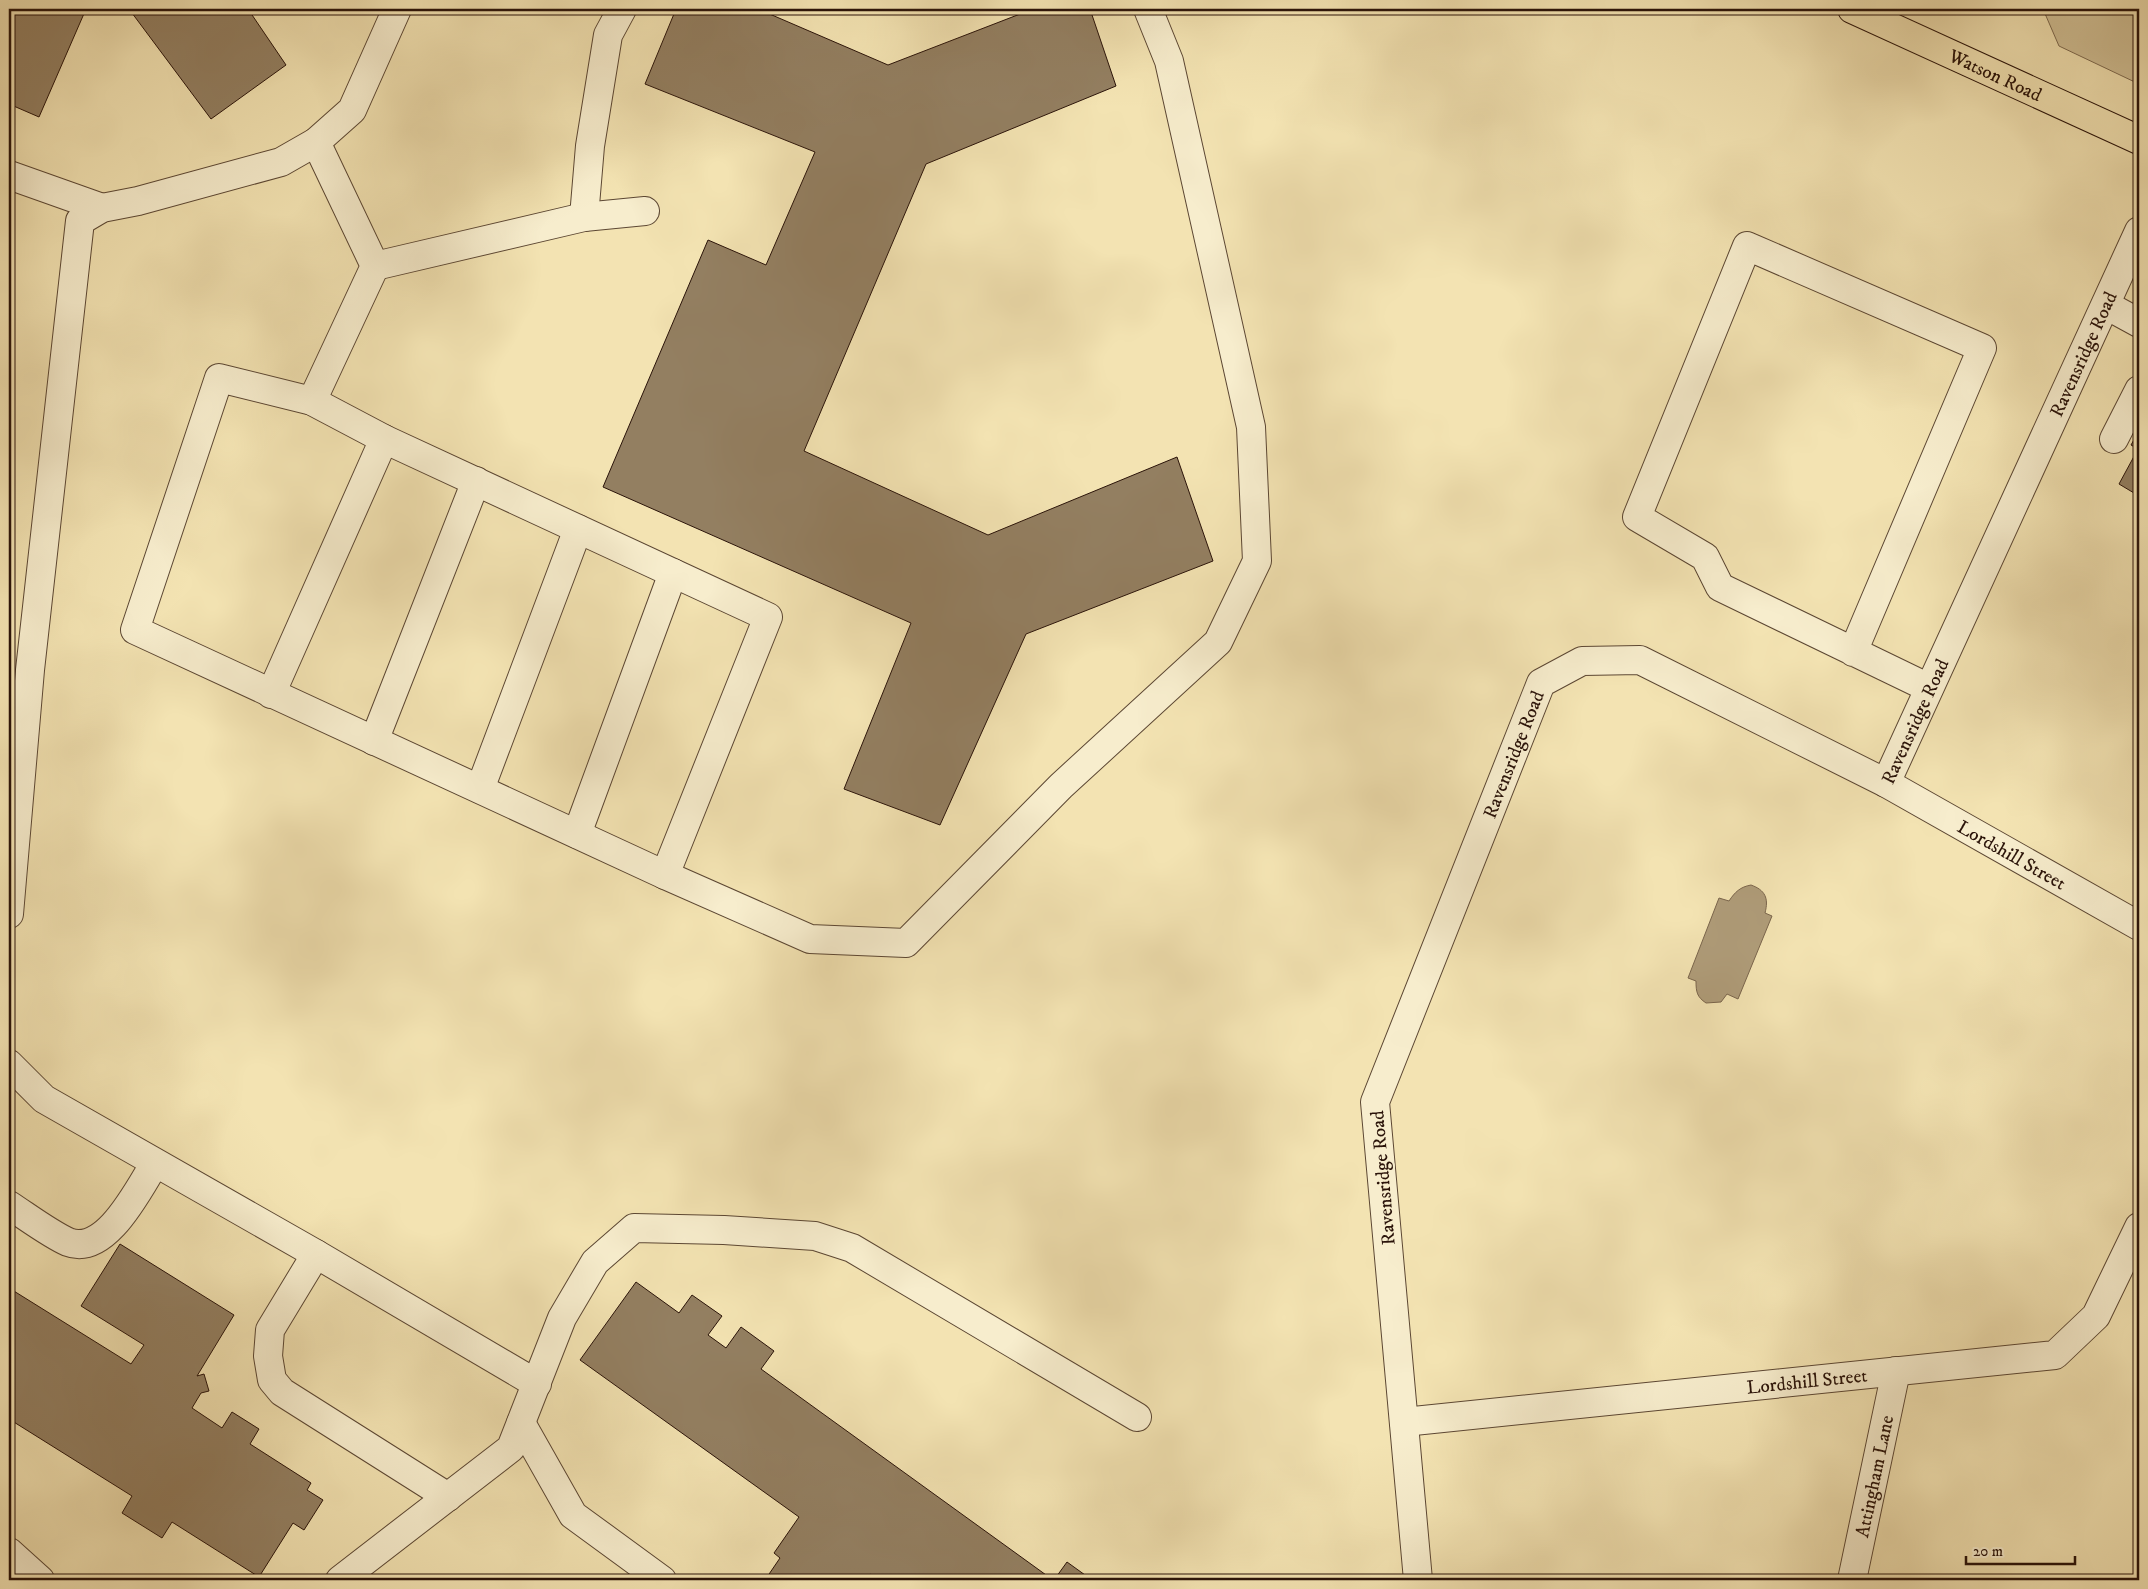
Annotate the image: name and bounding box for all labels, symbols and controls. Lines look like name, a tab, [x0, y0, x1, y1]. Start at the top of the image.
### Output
street label: Watson Road	[1944, 44, 2046, 107]
street label: Ravensridge Road	[2045, 288, 2123, 421]
street label: Ravensridge Road	[1877, 655, 1955, 788]
street label: Ravensridge Road	[1479, 687, 1550, 822]
street label: Lordshill Street	[1953, 816, 2070, 895]
street label: Ravensridge Road	[1366, 1109, 1401, 1246]
street label: Lordshill Street	[1746, 1364, 1868, 1400]
street label: Attingham Lane	[1851, 1413, 1899, 1540]
scale bar	[1966, 1534, 2074, 1566]
text: 20 m	[1973, 1542, 2003, 1561]

